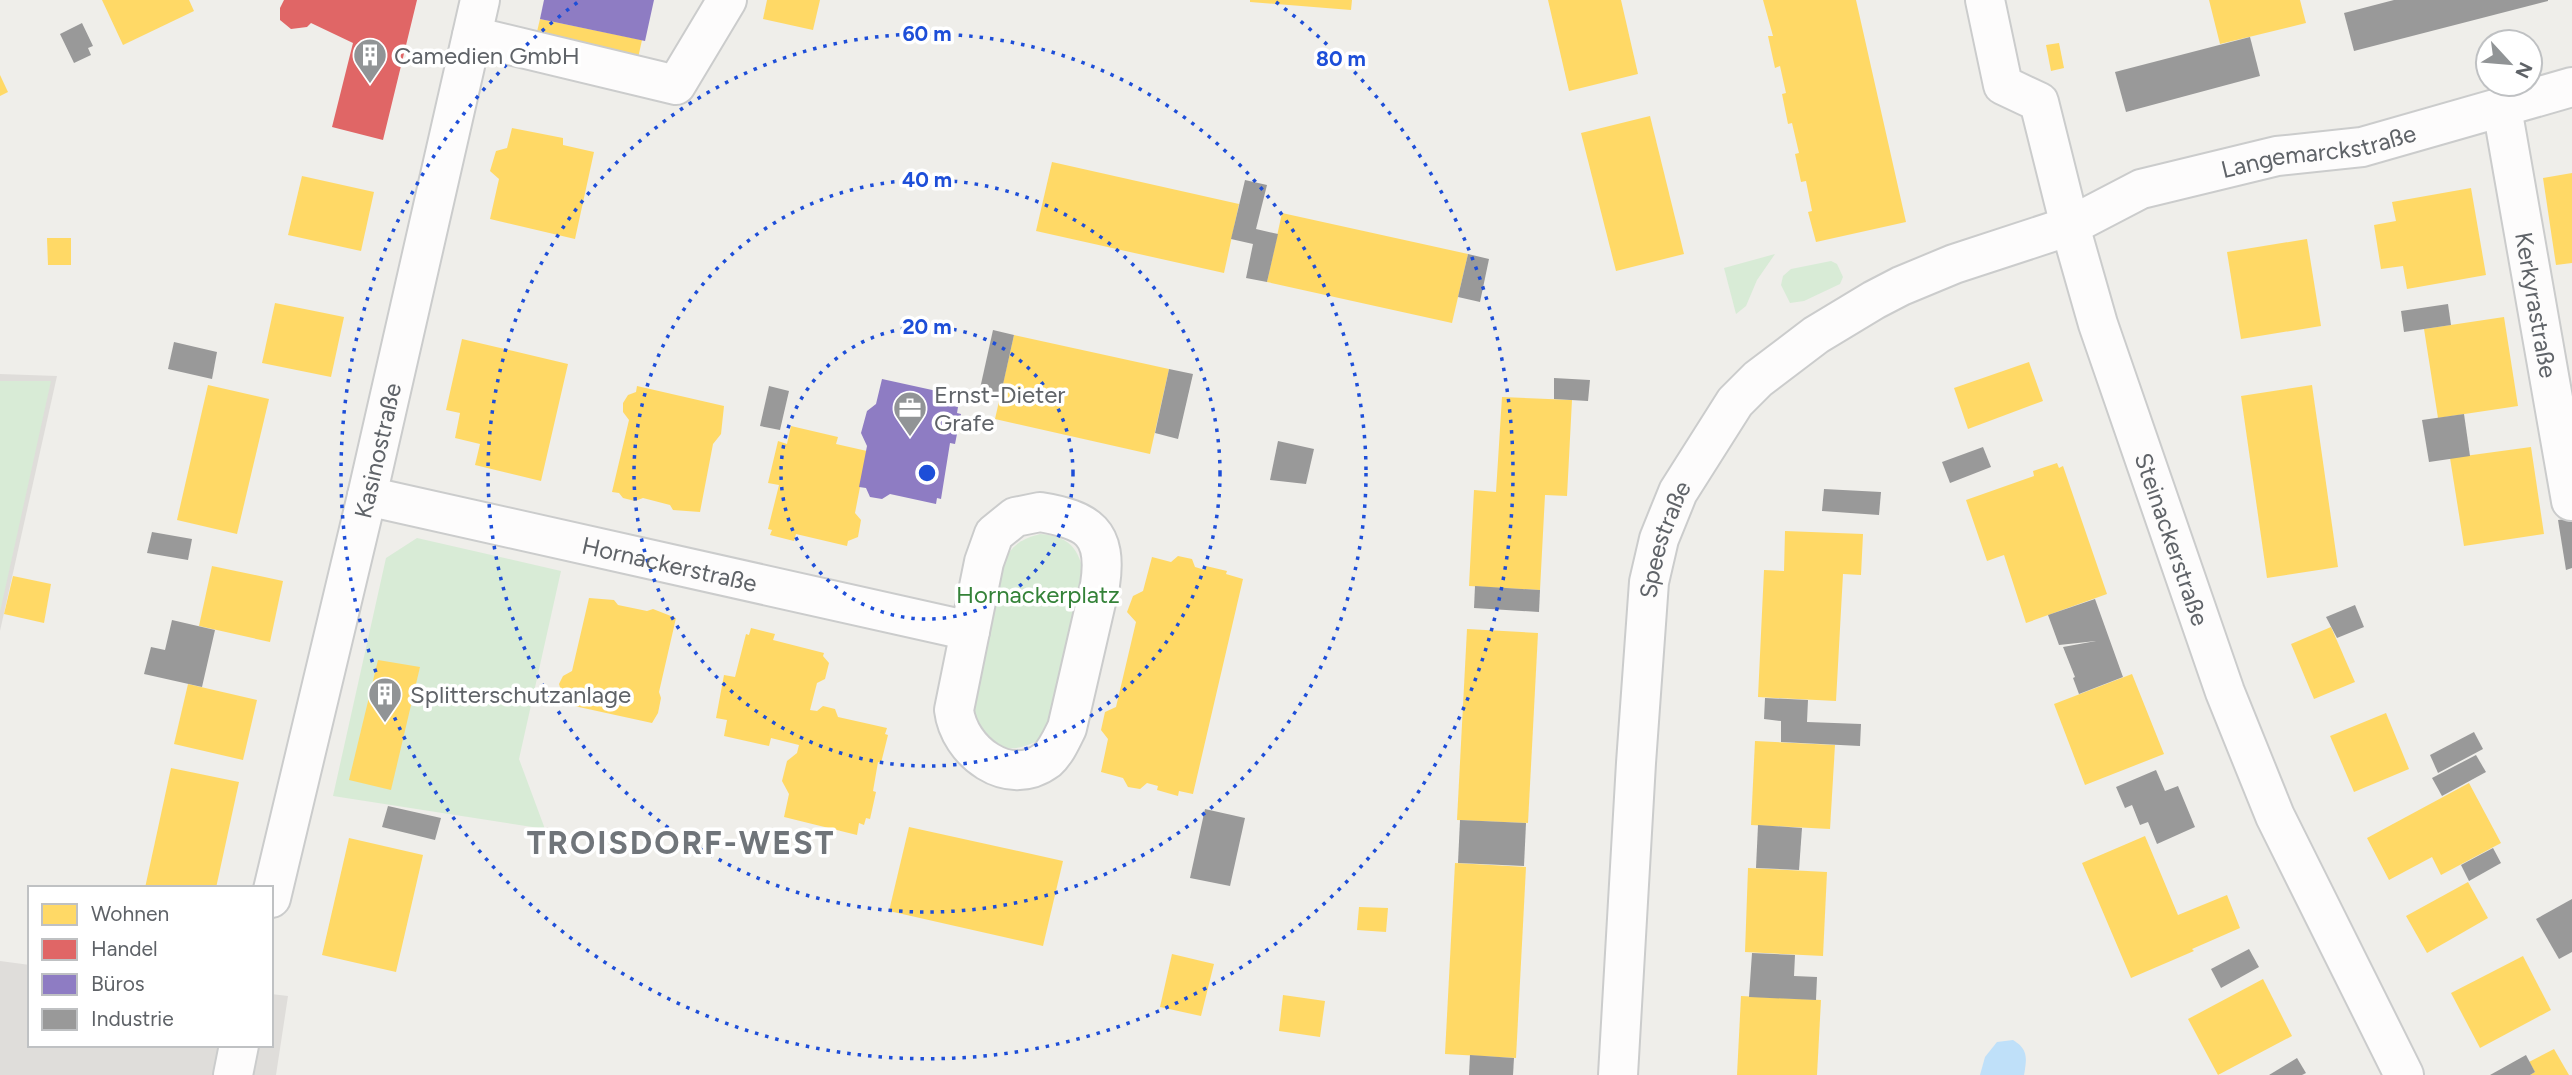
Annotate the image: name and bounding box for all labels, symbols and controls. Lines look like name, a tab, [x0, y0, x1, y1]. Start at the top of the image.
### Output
text: 60 m	[902, 21, 952, 46]
north arrow	[2474, 28, 2544, 98]
building icon: Camedien GmbH	[351, 36, 389, 85]
place label: Camedien GmbH	[394, 41, 580, 70]
text: 80 m	[1316, 46, 1366, 71]
text: N	[2510, 59, 2537, 82]
street label: Langemarckstraße	[2218, 118, 2419, 184]
text: 40 m	[902, 167, 952, 192]
street label: Kerkyrastraße	[2510, 230, 2564, 380]
text: 20 m	[902, 314, 952, 339]
street label: Kasinostraße	[348, 380, 407, 521]
place label: Ernst-Dieter Grafe	[934, 380, 1065, 437]
office icon: Ernst-Dieter Grafe	[891, 389, 929, 438]
street label: Steinackerstraße	[2129, 449, 2215, 629]
centre of rings	[915, 461, 939, 485]
street label: Speestraße	[1633, 475, 1696, 599]
street label: Hornackerstraße	[579, 530, 760, 597]
park label: Hornackerplatz	[956, 580, 1120, 609]
building icon: Splitterschutzanlage	[366, 675, 404, 724]
place label: Splitterschutzanlage	[410, 680, 631, 709]
district label: TROISDORF-WEST	[527, 824, 835, 862]
legend	[28, 886, 273, 1047]
text: Wohnen	[91, 901, 169, 926]
text: Handel	[91, 936, 158, 961]
text: Büros	[91, 971, 145, 996]
text: Industrie	[91, 1006, 174, 1031]

